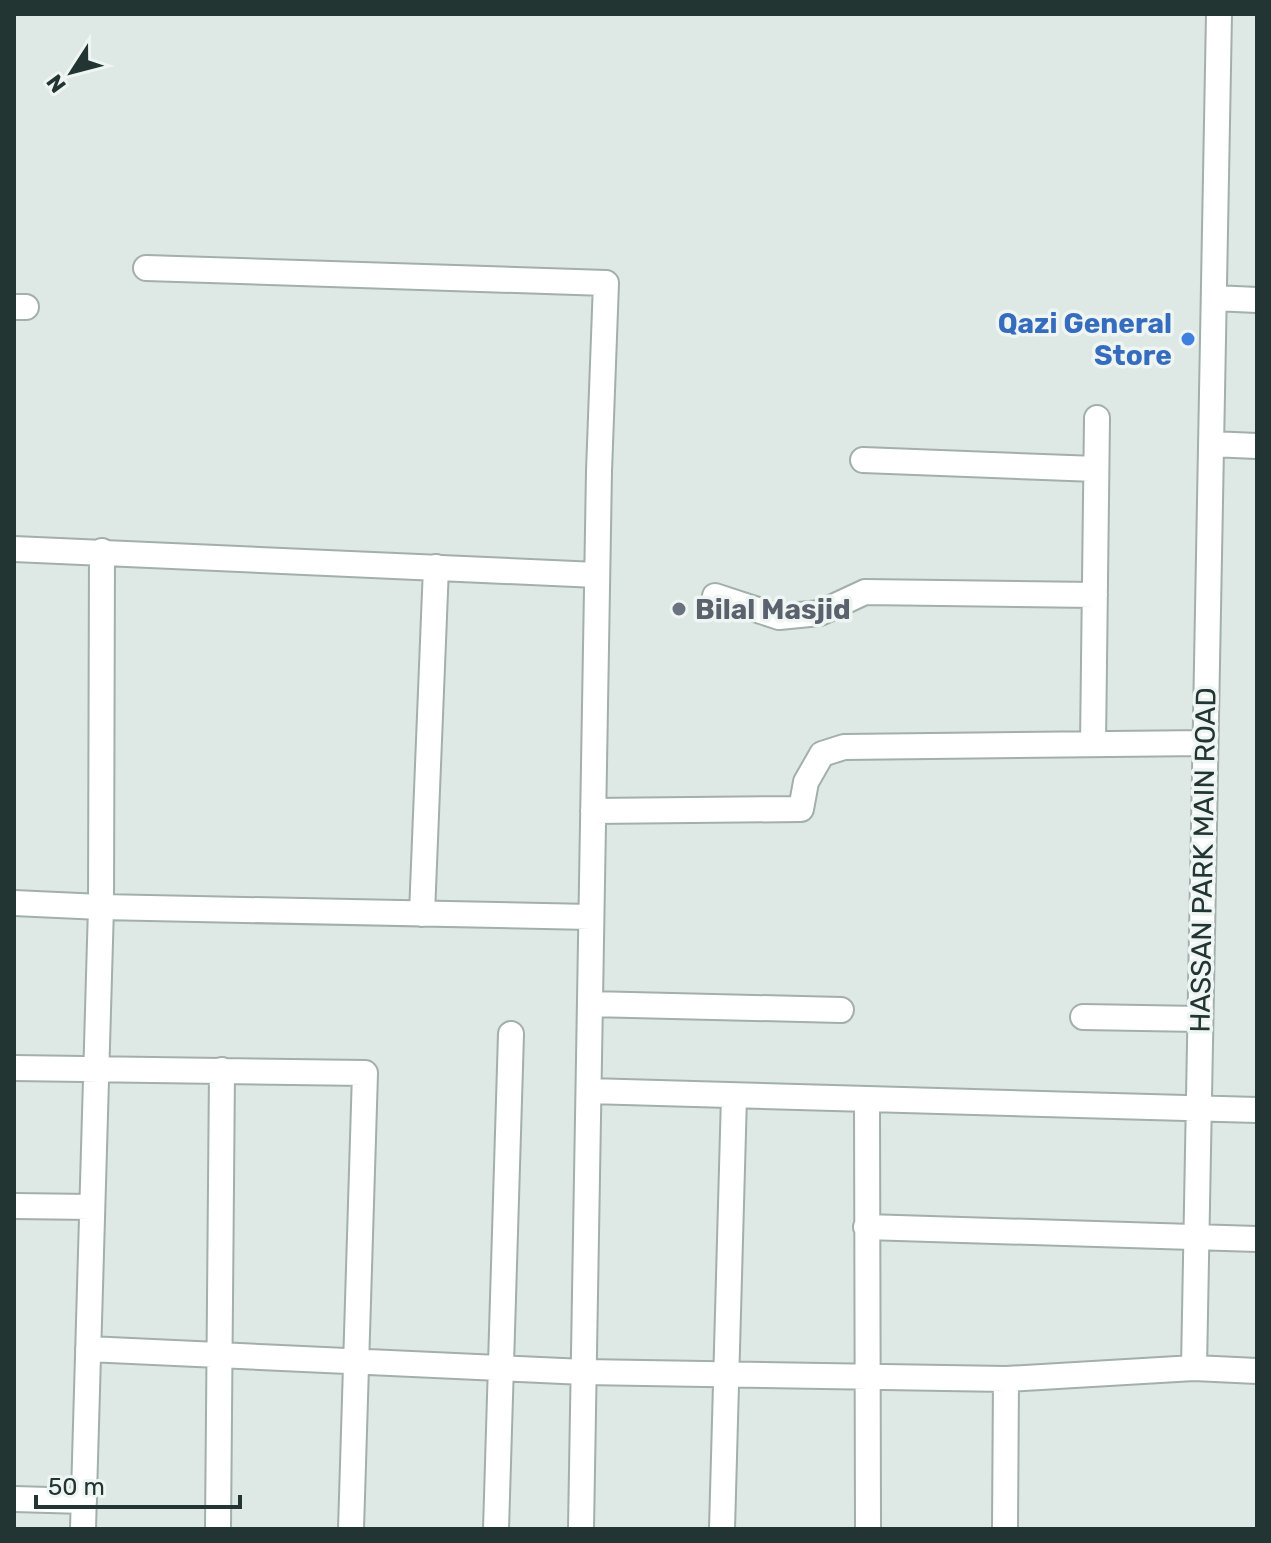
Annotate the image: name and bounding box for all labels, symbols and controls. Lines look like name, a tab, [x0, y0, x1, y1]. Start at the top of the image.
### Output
north arrow	[32, 32, 112, 112]
text: N	[41, 69, 72, 98]
place label: Qazi General Store	[998, 307, 1172, 372]
marker: Qazi General Store	[1179, 330, 1197, 348]
place label: Bilal Masjid	[695, 593, 851, 626]
marker: Bilal Masjid	[670, 600, 688, 618]
street label: HASSAN PARK MAIN ROAD	[1183, 687, 1223, 1033]
scale bar	[36, 1459, 240, 1509]
text: 50 m	[48, 1473, 105, 1501]

